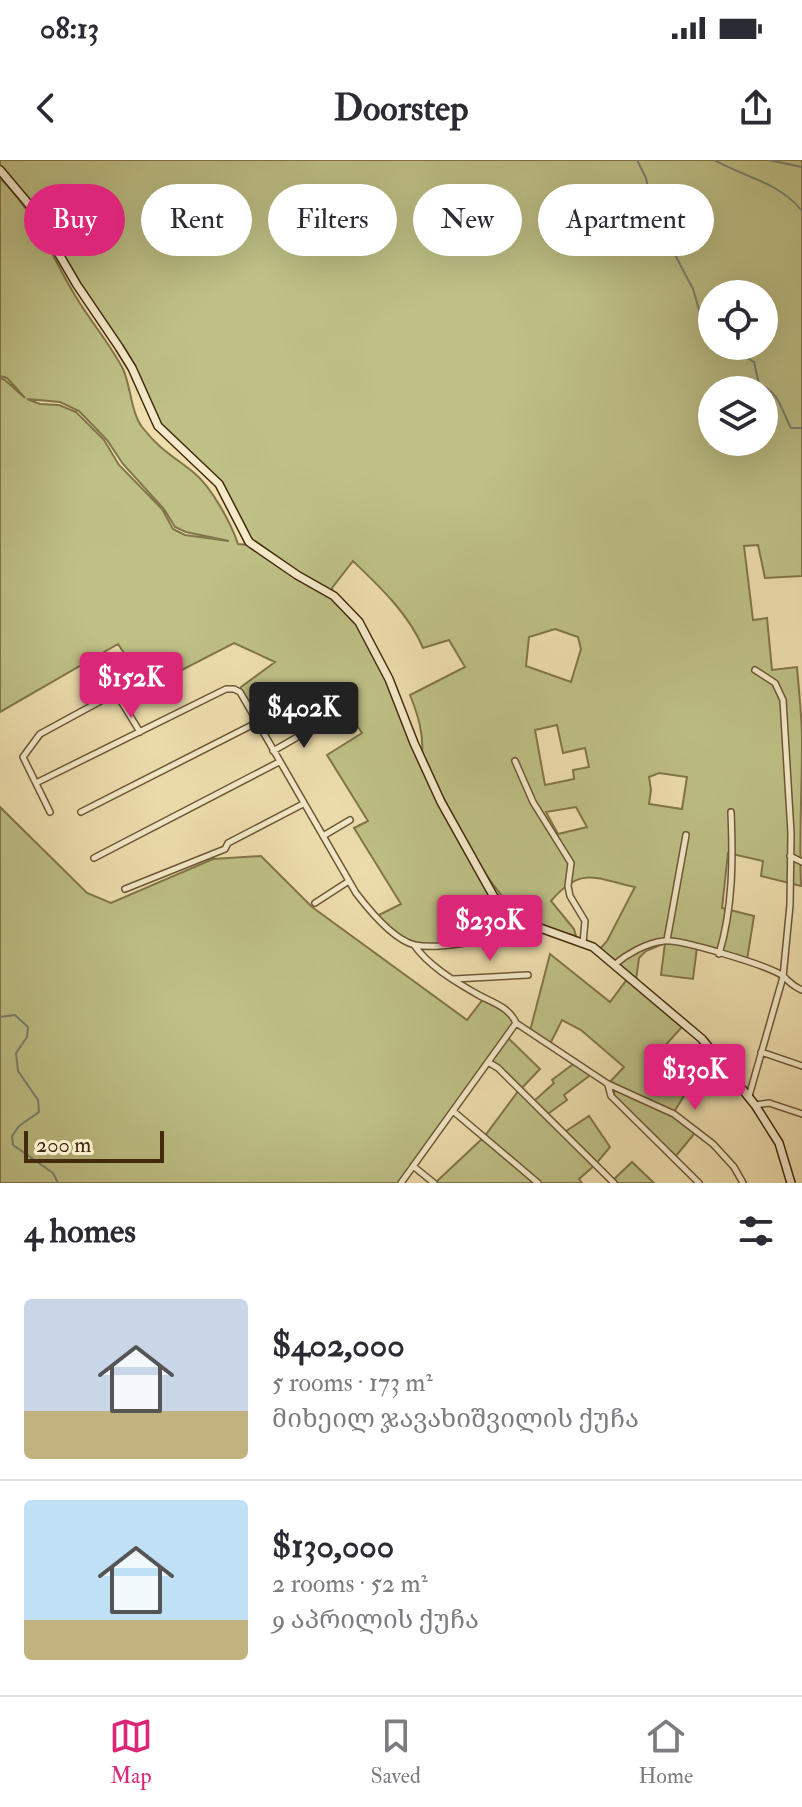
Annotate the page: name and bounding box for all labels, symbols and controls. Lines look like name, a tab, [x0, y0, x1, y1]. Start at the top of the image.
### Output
text: 08:13	[40, 10, 99, 47]
icon: back	[24, 86, 68, 130]
text: Doorstep	[334, 86, 468, 131]
icon: share	[734, 86, 778, 130]
chip: Buy	[24, 184, 125, 256]
chip: Rent	[141, 184, 252, 256]
chip: Filters	[268, 184, 397, 256]
chip: New	[413, 184, 522, 256]
chip: Apartment	[538, 184, 714, 256]
map controls	[698, 280, 778, 456]
button: locate	[698, 280, 778, 360]
button: layers	[698, 376, 778, 456]
pin: $152K	[75, 652, 187, 720]
text: $152K	[98, 662, 164, 694]
pin: $402K	[248, 682, 360, 750]
text: $402K	[267, 692, 341, 724]
pin: $230K	[434, 895, 546, 963]
text: $230K	[455, 905, 525, 937]
pin: $130K	[639, 1044, 751, 1112]
text: $130K	[662, 1054, 728, 1086]
scale bar	[24, 1127, 164, 1163]
text: 200 m	[36, 1131, 91, 1159]
icon: filters	[734, 1209, 778, 1253]
text: 4 homes	[24, 1210, 136, 1253]
text: $402,000	[272, 1324, 405, 1367]
icon: home	[88, 1331, 184, 1427]
text: 5 rooms · 173 m²	[272, 1367, 433, 1399]
text: მიხეილ ჯავახიშვილის ქუჩა	[272, 1403, 639, 1435]
text: $130,000	[272, 1525, 394, 1568]
icon: home	[88, 1532, 184, 1628]
text: 2 rooms · 52 m²	[272, 1568, 428, 1600]
text: 9 აპრილის ქუჩა	[272, 1604, 479, 1636]
tab: Map	[109, 1714, 153, 1790]
tab: Saved	[371, 1714, 421, 1790]
tab: Home	[639, 1714, 693, 1790]

